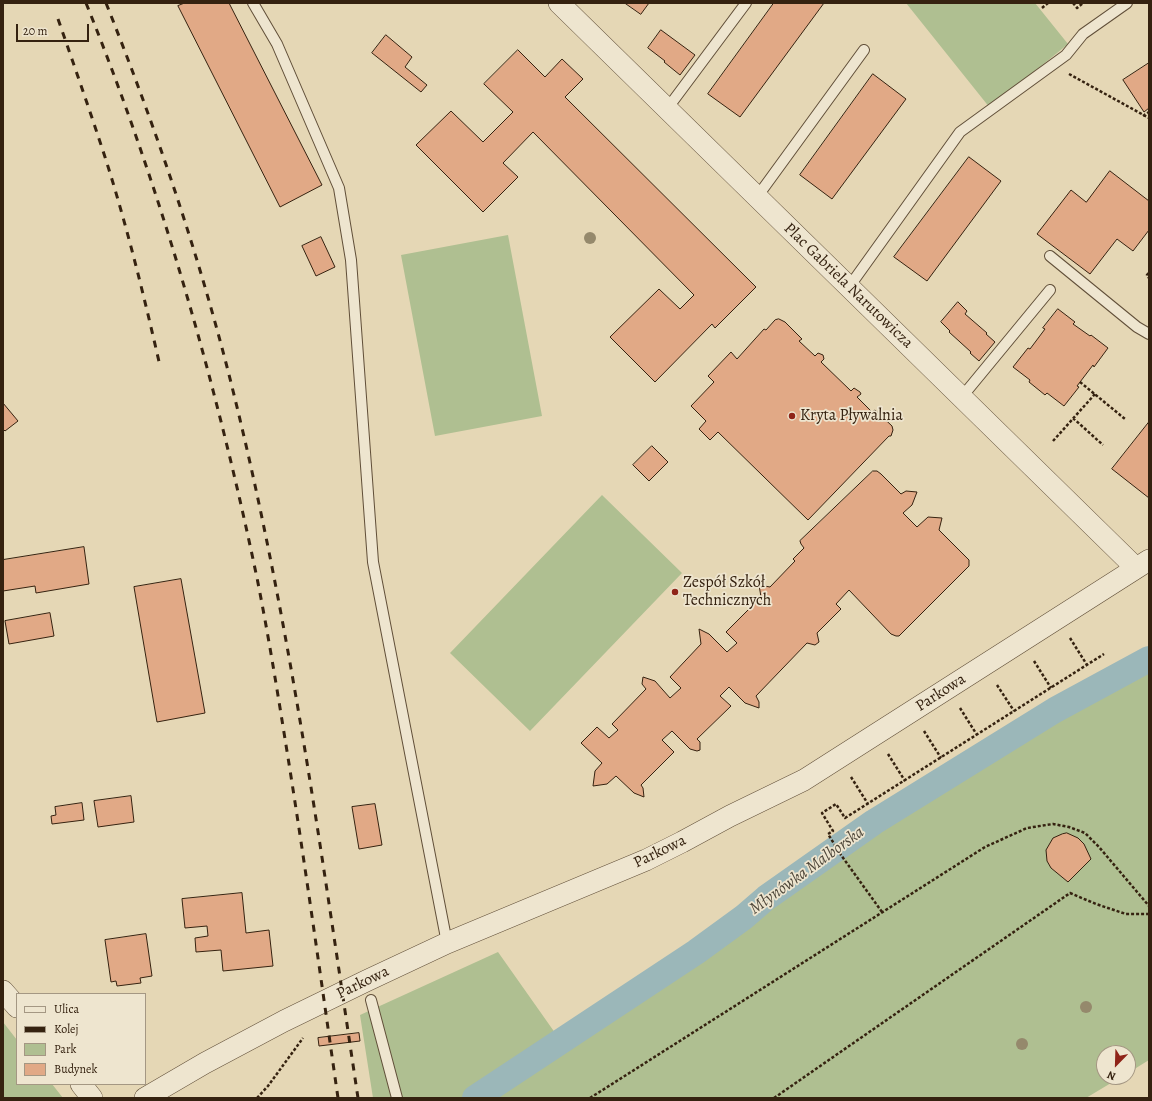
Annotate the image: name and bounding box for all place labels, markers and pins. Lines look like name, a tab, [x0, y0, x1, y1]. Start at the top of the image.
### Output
place label: Kryta Pływalnia	[800, 406, 903, 426]
marker: Kryta Pływalnia	[787, 411, 797, 421]
place label: Zespół Szkół Technicznych	[683, 573, 771, 611]
marker: Zespół Szkół Technicznych	[670, 587, 680, 597]

